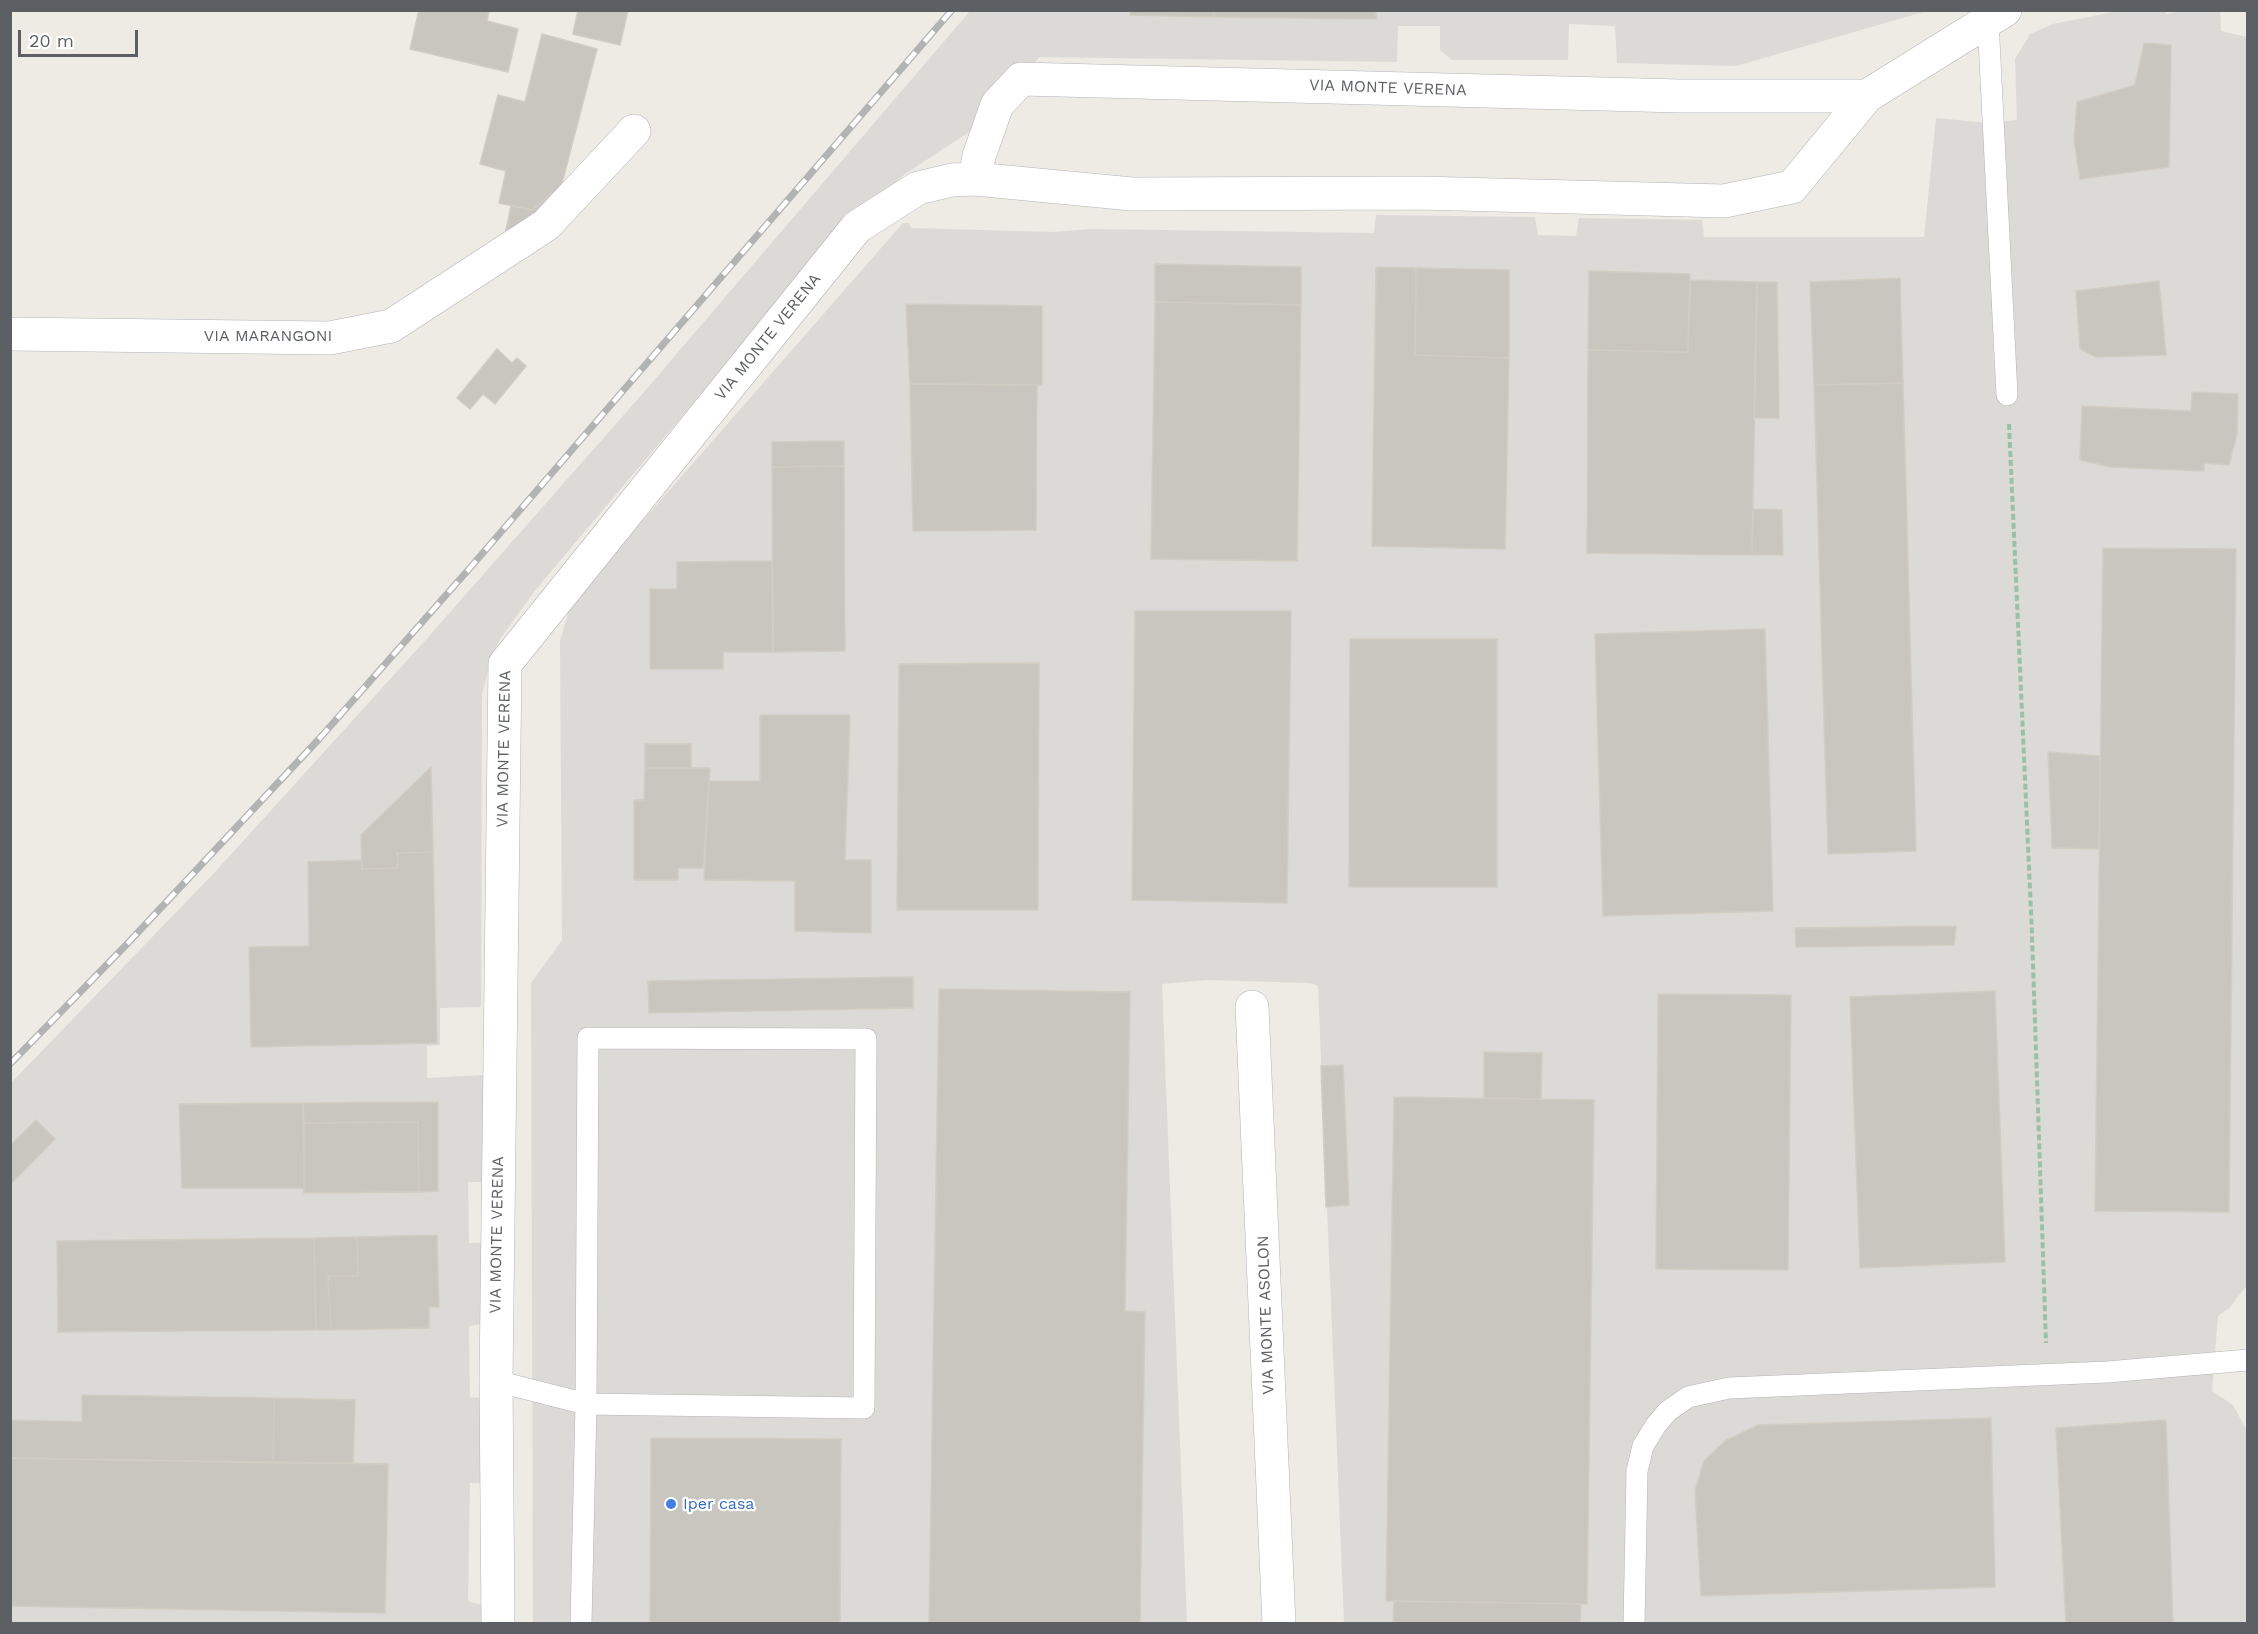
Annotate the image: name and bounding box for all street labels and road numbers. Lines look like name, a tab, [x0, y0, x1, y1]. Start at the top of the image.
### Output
street label: VIA MONTE VERENA	[1309, 76, 1467, 100]
street label: VIA MONTE VERENA	[711, 270, 825, 404]
street label: VIA MARANGONI	[204, 326, 332, 346]
street label: VIA MONTE VERENA	[493, 670, 515, 828]
street label: VIA MONTE VERENA	[486, 1156, 508, 1314]
street label: VIA MONTE ASOLON	[1254, 1235, 1278, 1395]

